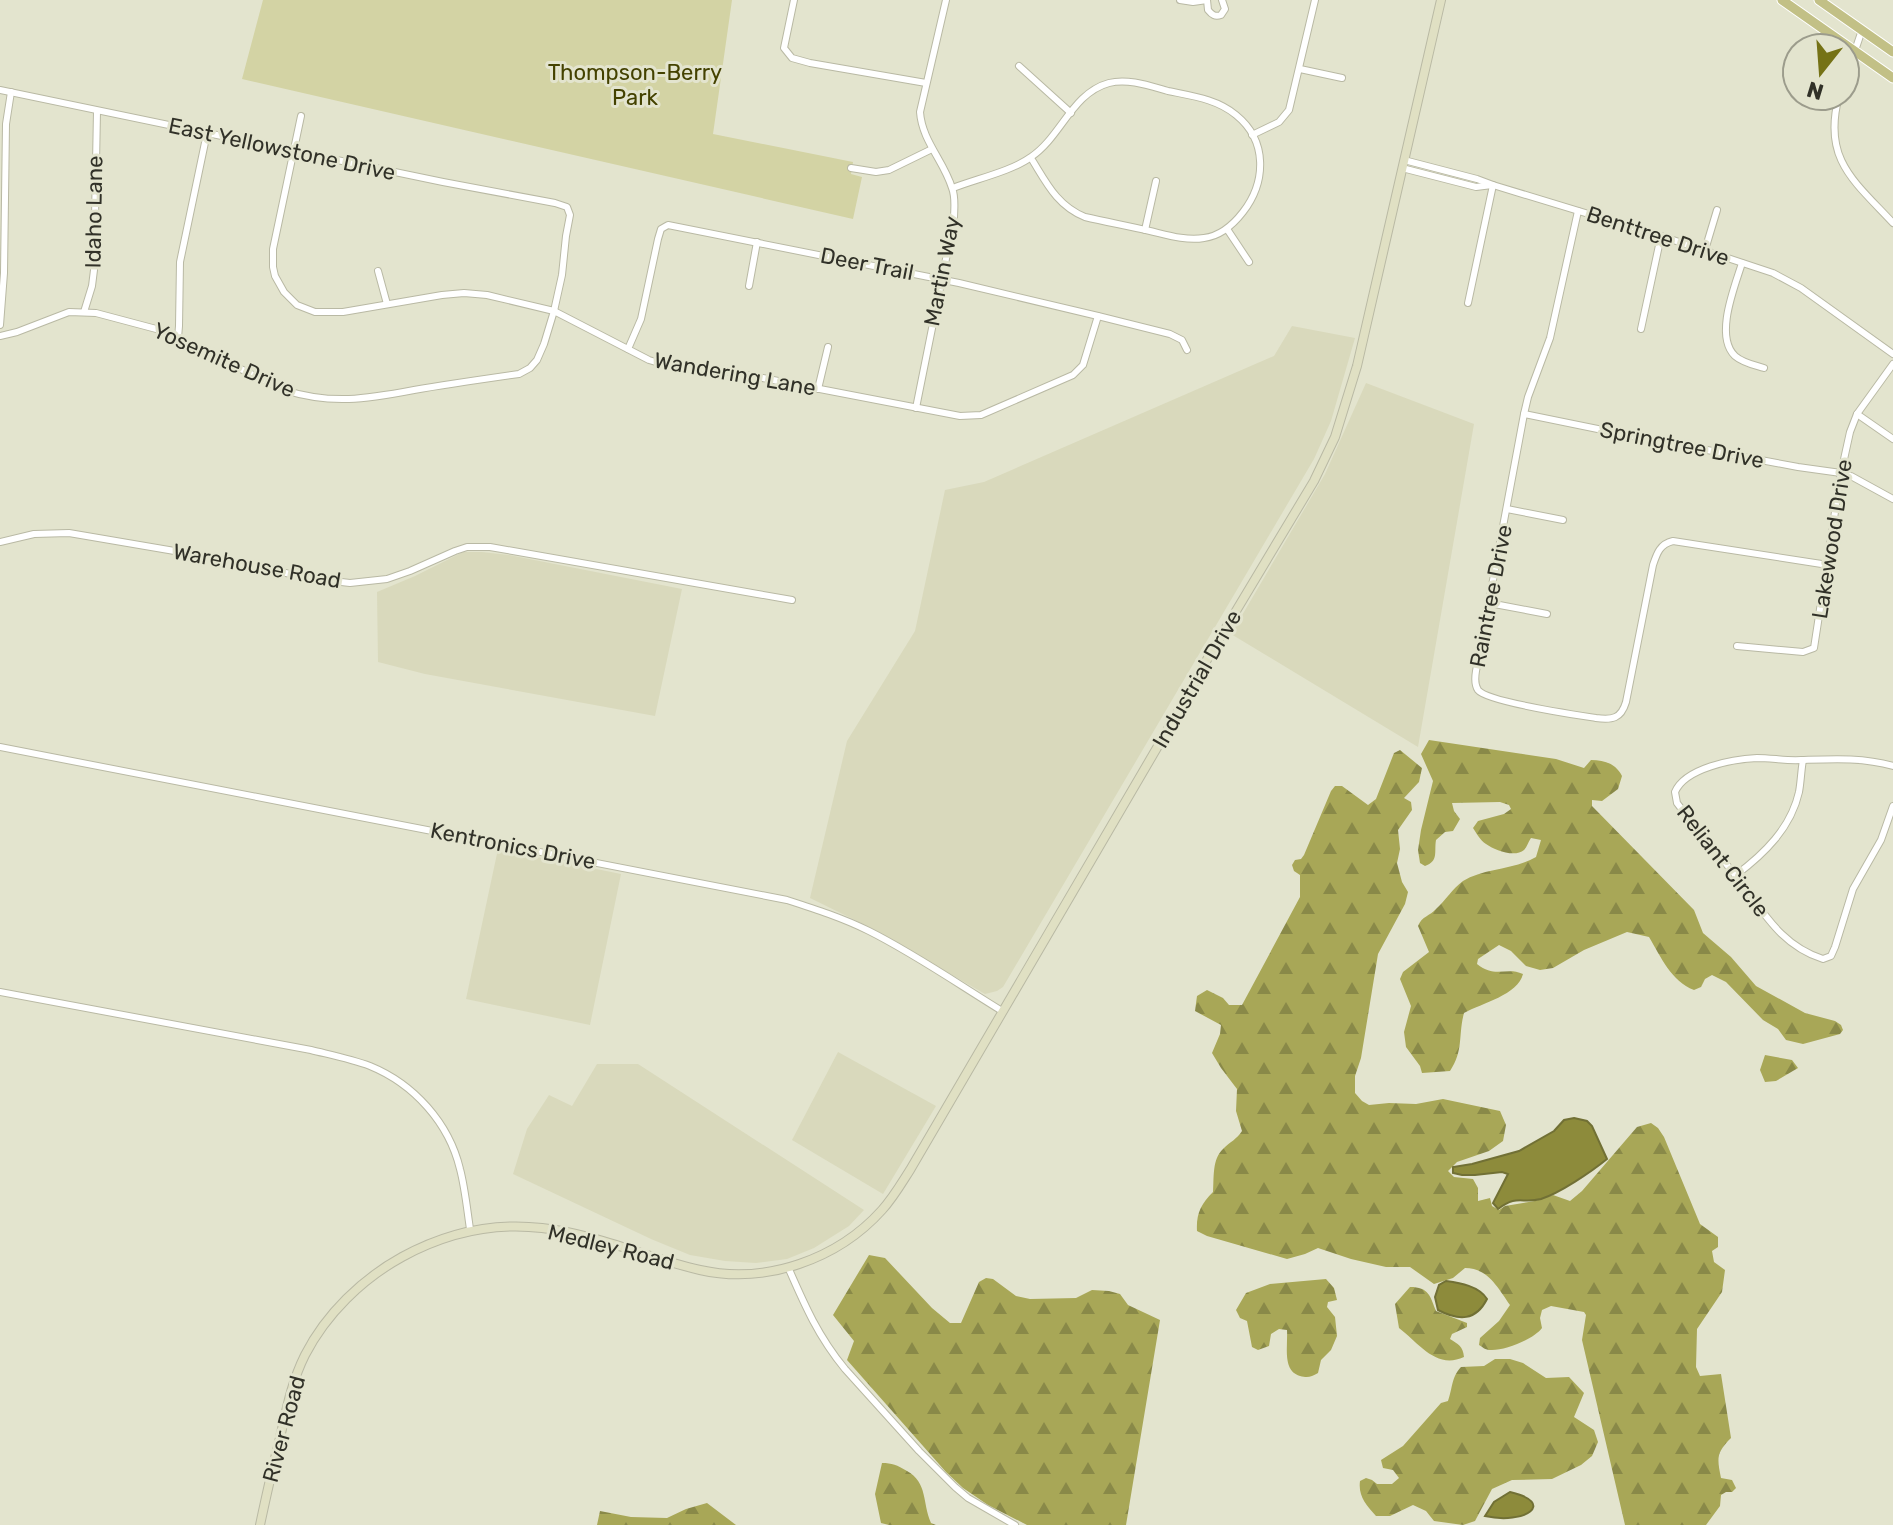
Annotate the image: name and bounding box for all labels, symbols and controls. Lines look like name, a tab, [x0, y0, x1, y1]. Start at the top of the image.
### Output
north arrow	[1781, 32, 1861, 112]
park label: Thompson-Berry Park	[548, 59, 722, 111]
text: N	[1804, 75, 1827, 106]
street label: East Yellowstone Drive	[166, 112, 398, 186]
street label: Idaho Lane	[80, 155, 108, 269]
street label: Benttree Drive	[1583, 200, 1733, 272]
street label: Martin Way	[918, 214, 966, 328]
street label: Deer Trail	[818, 242, 916, 286]
street label: Yosemite Drive	[149, 317, 299, 403]
street label: Wandering Lane	[652, 346, 818, 402]
street label: Springtree Drive	[1598, 416, 1766, 474]
street label: Lakewood Drive	[1806, 457, 1858, 621]
street label: Raintree Drive	[1464, 522, 1518, 670]
street label: Warehouse Road	[171, 538, 343, 594]
street label: Industrial Drive	[1147, 605, 1247, 753]
street label: Reliant Circle	[1671, 800, 1775, 922]
street label: Kentronics Drive	[428, 817, 598, 875]
street label: Medley Road	[545, 1218, 677, 1276]
street label: River Road	[257, 1373, 311, 1485]

